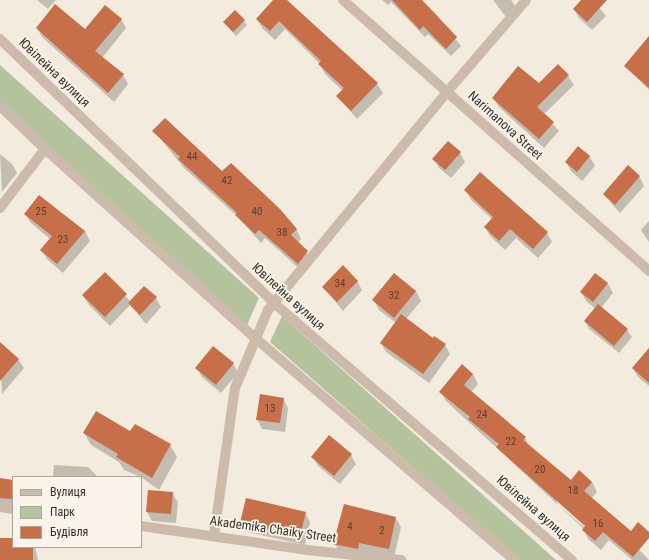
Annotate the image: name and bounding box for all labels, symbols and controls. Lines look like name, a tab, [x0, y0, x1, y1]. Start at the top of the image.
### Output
street label: Ювілейна вулиця	[15, 35, 93, 111]
street label: Narimanova Street	[464, 88, 546, 164]
house number: 44	[187, 150, 197, 164]
house number: 42	[222, 174, 232, 188]
house number: 25	[36, 205, 46, 219]
house number: 40	[252, 205, 262, 219]
house number: 38	[277, 226, 287, 240]
house number: 23	[58, 233, 68, 247]
street label: Ювілейна вулиця	[248, 260, 328, 334]
house number: 34	[335, 277, 345, 291]
house number: 32	[389, 289, 399, 303]
house number: 13	[265, 402, 275, 416]
house number: 24	[477, 408, 487, 422]
house number: 22	[506, 435, 516, 449]
house number: 20	[535, 463, 545, 477]
street label: Ювілейна вулиця	[493, 473, 573, 545]
legend	[12, 476, 142, 548]
house number: 18	[568, 484, 578, 498]
text: Вулиця	[50, 485, 86, 499]
text: Парк	[50, 505, 75, 519]
street label: Akademika Chaiky Street	[209, 513, 337, 547]
house number: 16	[593, 517, 603, 531]
house number: 4	[347, 520, 353, 534]
house number: 2	[379, 524, 385, 538]
text: Будівля	[50, 525, 88, 539]

